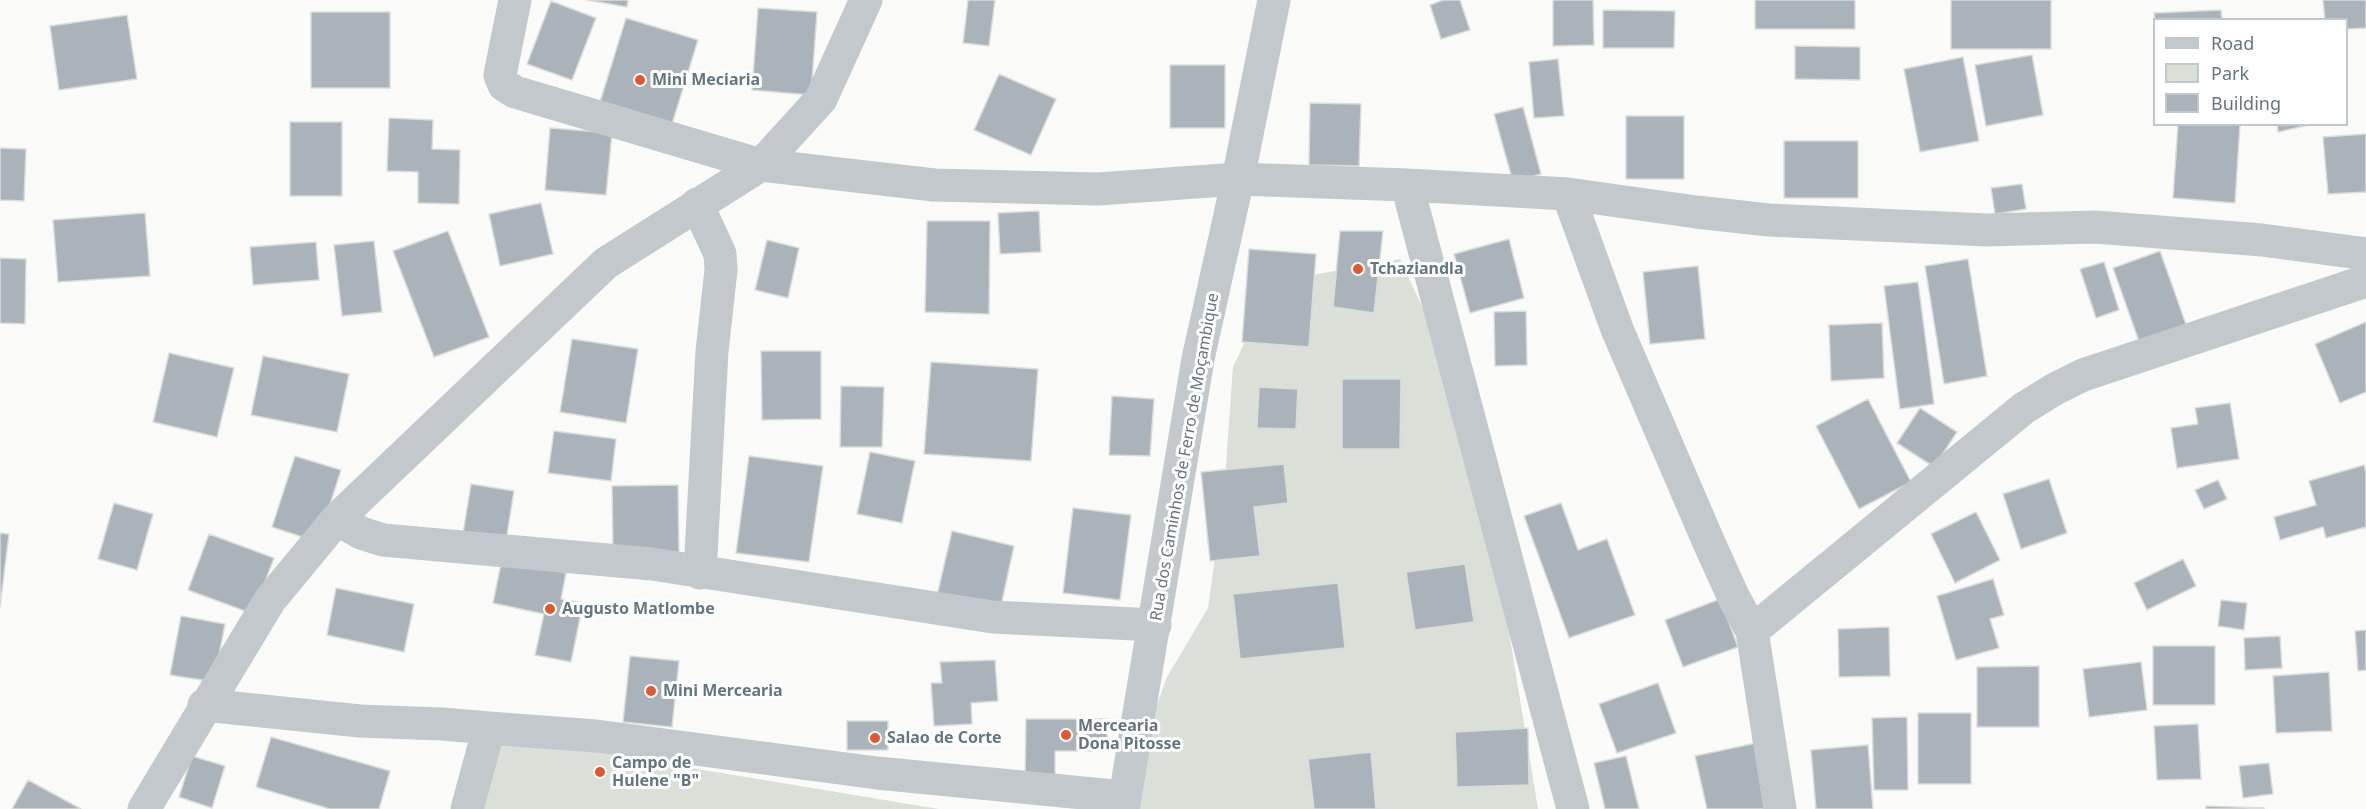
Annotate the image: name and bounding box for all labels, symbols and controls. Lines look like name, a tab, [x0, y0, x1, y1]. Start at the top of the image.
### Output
legend	[2153, 18, 2348, 126]
text: Road	[2211, 31, 2254, 55]
text: Park	[2211, 61, 2249, 85]
place label: Mini Meciaria	[652, 70, 760, 90]
marker: Mini Meciaria	[633, 73, 647, 87]
text: Building	[2211, 91, 2281, 115]
place label: Tchaziandla	[1370, 259, 1463, 279]
marker: Tchaziandla	[1351, 262, 1365, 276]
street label: Rua dos Caminhos de Ferro de Moçambique	[1147, 292, 1223, 622]
place label: Augusto Matlombe	[562, 599, 715, 619]
marker: Augusto Matlombe	[543, 602, 557, 616]
place label: Mini Mercearia	[663, 681, 783, 701]
marker: Mini Mercearia	[644, 684, 658, 698]
place label: Mercearia Dona Pitosse	[1078, 716, 1181, 754]
place label: Salao de Corte	[887, 728, 1002, 748]
marker: Mercearia Dona Pitosse	[1059, 728, 1073, 742]
marker: Salao de Corte	[868, 731, 882, 745]
place label: Campo de Hulene "B"	[612, 753, 699, 791]
marker: Campo de Hulene "B"	[593, 765, 607, 779]

